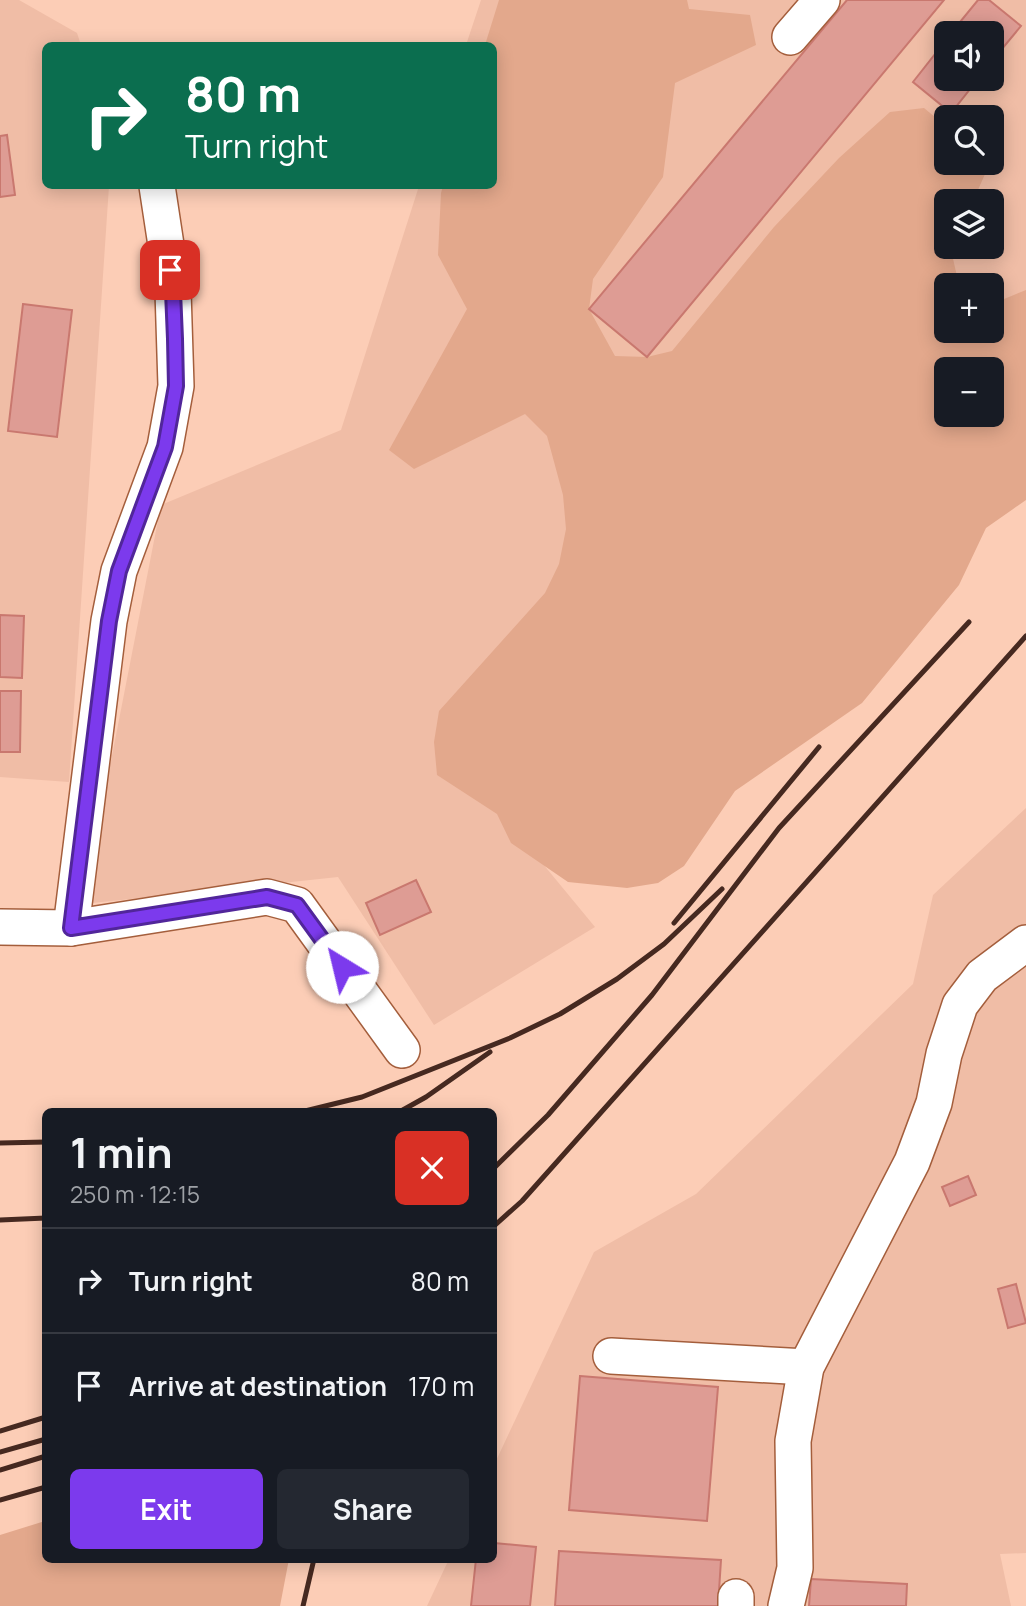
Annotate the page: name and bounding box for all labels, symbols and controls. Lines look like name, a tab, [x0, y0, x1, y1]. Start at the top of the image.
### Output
map controls	[934, 21, 1004, 427]
button: sound	[934, 21, 1004, 91]
text: 80 m	[185, 60, 301, 127]
icon: right	[70, 70, 161, 161]
button: search	[934, 105, 1004, 175]
text: Turn right	[185, 124, 328, 168]
button: layers	[934, 189, 1004, 259]
pin	[140, 240, 200, 300]
icon: arrive	[151, 251, 189, 289]
button: +	[934, 273, 1004, 343]
button: −	[934, 357, 1004, 427]
position arrow	[305, 930, 379, 1004]
text: 1 min	[70, 1123, 173, 1181]
button: close	[395, 1131, 469, 1205]
text: 250 m · 12:15	[70, 1178, 200, 1210]
icon: right	[70, 1262, 108, 1300]
text: Turn right	[129, 1263, 253, 1299]
text: 80 m	[411, 1263, 469, 1299]
icon: arrive	[70, 1367, 108, 1405]
text: Arrive at destination	[129, 1368, 387, 1404]
text: 170 m	[408, 1368, 474, 1404]
button: Exit	[70, 1469, 263, 1549]
button: Share	[277, 1469, 469, 1549]

